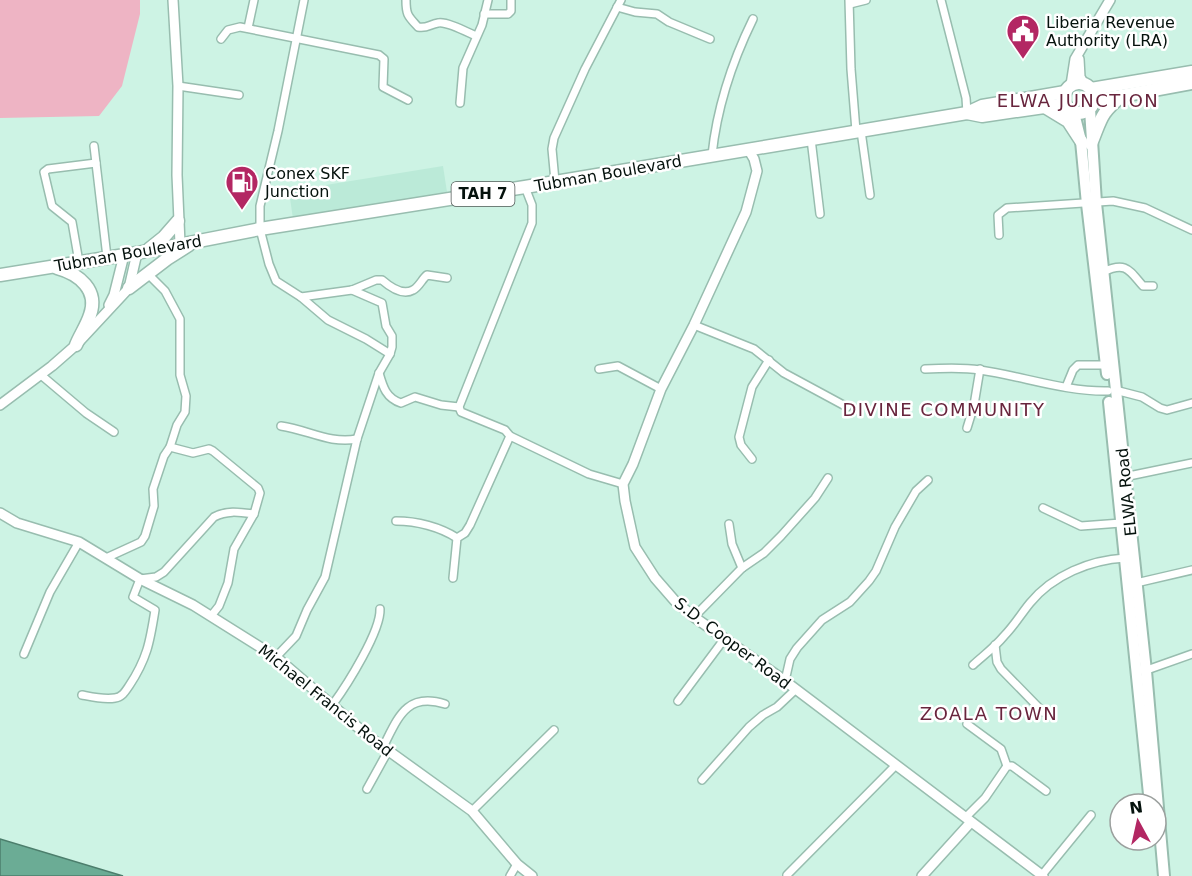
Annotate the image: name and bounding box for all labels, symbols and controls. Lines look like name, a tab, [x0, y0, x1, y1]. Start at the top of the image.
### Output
public building icon: Liberia Revenue Authority (LRA)	[1005, 13, 1041, 60]
place label: Liberia Revenue Authority (LRA)	[1046, 13, 1175, 50]
district label: ELWA JUNCTION	[997, 90, 1159, 111]
street label: Tubman Boulevard	[532, 151, 683, 196]
fuel station icon: Conex SKF Junction	[224, 164, 260, 211]
place label: Conex SKF Junction	[264, 164, 350, 201]
road number: TAH 7	[452, 182, 514, 206]
street label: Tubman Boulevard	[52, 231, 203, 276]
district label: DIVINE COMMUNITY	[842, 399, 1046, 420]
street label: ELWA Road	[1112, 447, 1141, 537]
street label: S.D. Cooper Road	[671, 594, 794, 693]
street label: Michael Francis Road	[255, 640, 397, 761]
district label: ZOALA TOWN	[920, 703, 1058, 724]
north arrow	[1108, 792, 1168, 852]
text: N	[1128, 797, 1144, 818]

